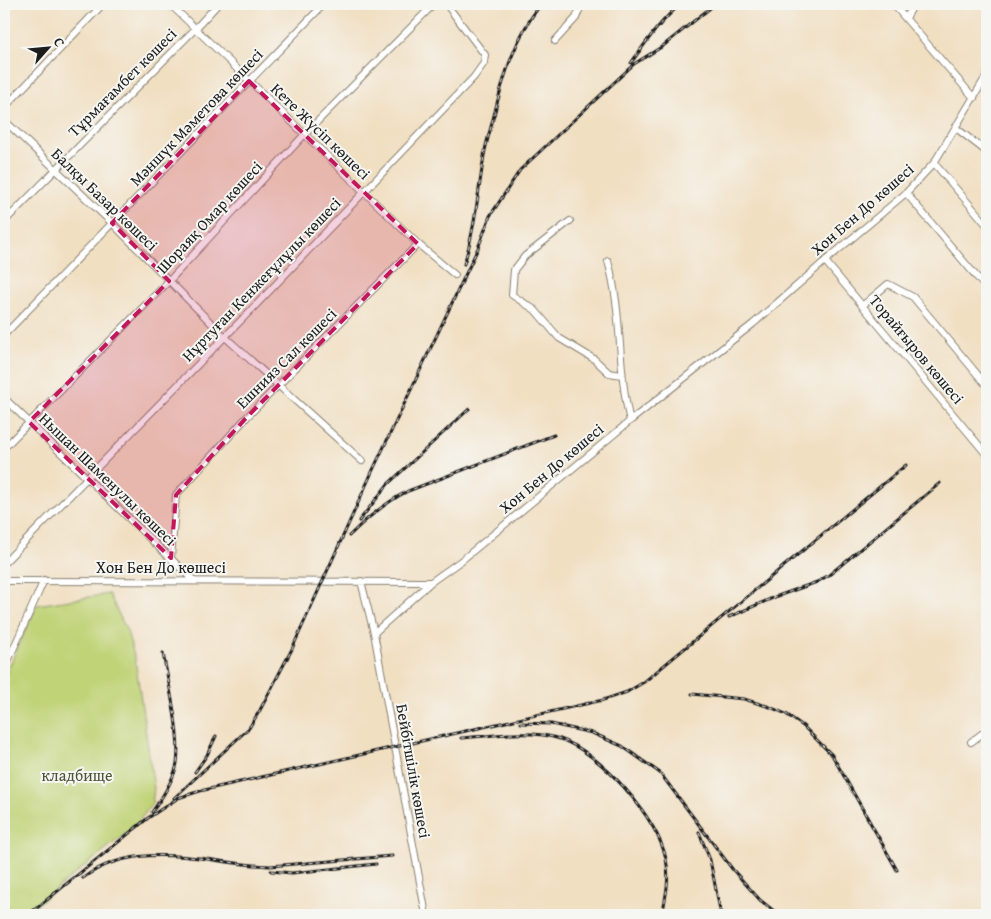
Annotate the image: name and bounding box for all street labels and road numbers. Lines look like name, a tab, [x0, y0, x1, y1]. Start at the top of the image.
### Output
street label: Тұрмағамбет көшесі	[62, 22, 182, 142]
street label: Мәншүк Мәметова көшесі	[124, 42, 269, 191]
street label: Кете Жүсіп көшесі	[266, 77, 377, 185]
street label: Балқы Базар көшесі	[46, 142, 164, 257]
street label: Шораяқ Омар көшесі	[150, 155, 268, 279]
street label: Хон Бен До көшесі	[805, 157, 919, 261]
street label: Нұртуған Кенжеғұлұлы көшесі	[176, 191, 347, 367]
street label: Торайғыров көшесі	[864, 289, 970, 409]
street label: Ешнияз Сал көшесі	[230, 302, 342, 414]
street label: Нышан Шаменулы көшесі	[34, 407, 183, 552]
street label: Хон Бен До көшесі	[494, 417, 609, 519]
street label: Хон Бен До көшесі	[96, 555, 226, 579]
street label: Бейбітшілік көшесі	[390, 702, 438, 841]

